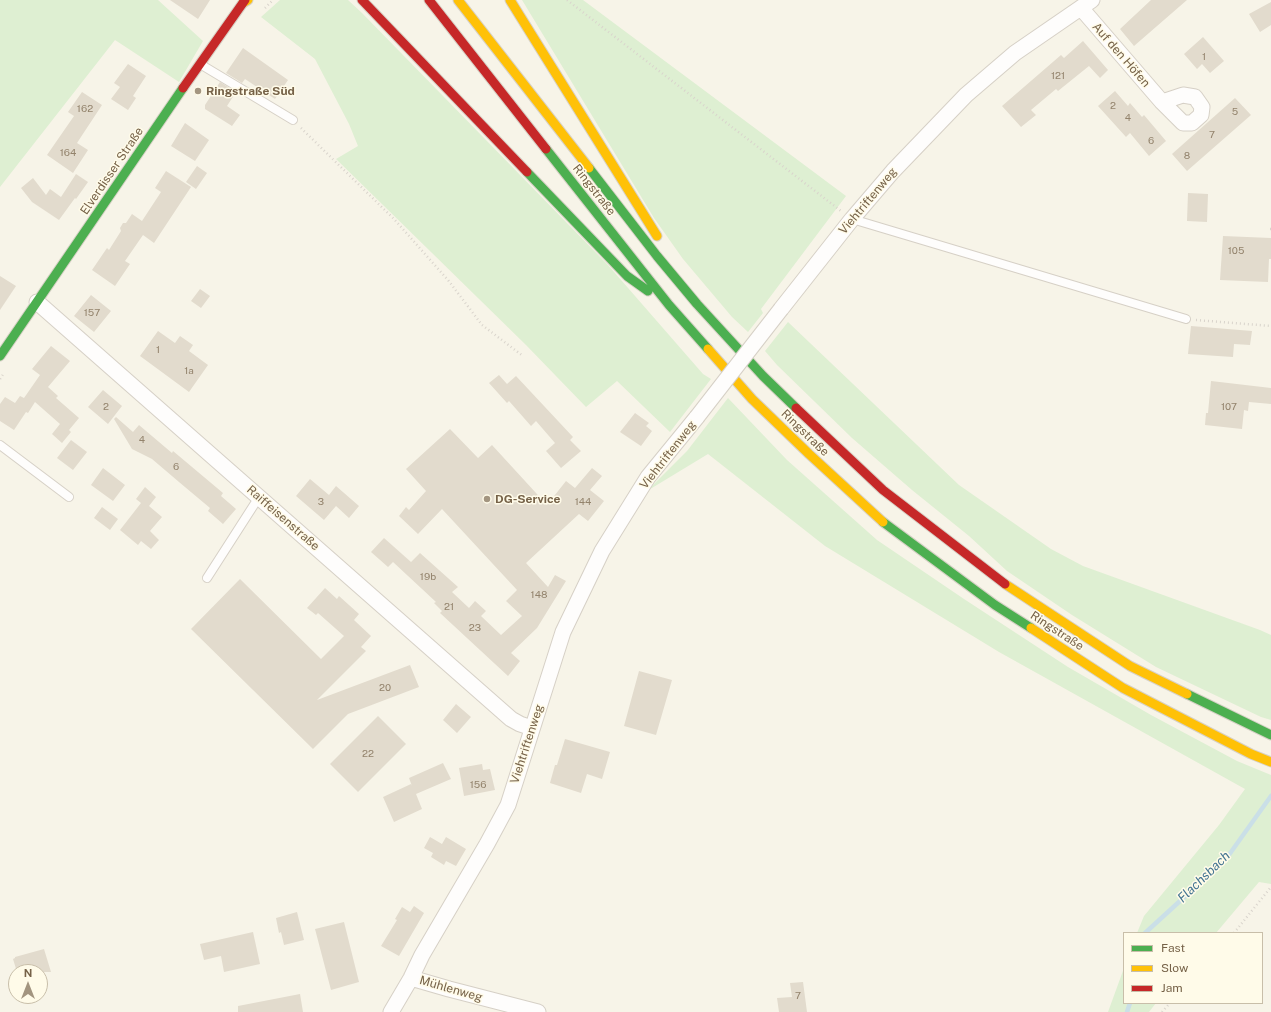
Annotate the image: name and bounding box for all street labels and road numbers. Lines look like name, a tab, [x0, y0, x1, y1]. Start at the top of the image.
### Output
street label: Auf den Höfen	[1089, 20, 1153, 90]
street label: Elverdisser Straße	[77, 125, 147, 217]
street label: Ringstraße	[570, 162, 618, 218]
street label: Viehtriftenweg	[836, 165, 900, 237]
street label: Ringstraße	[778, 407, 832, 459]
street label: Viehtriftenweg	[637, 418, 699, 492]
street label: Raiffeisenstraße	[244, 482, 322, 554]
street label: Ringstraße	[1028, 608, 1086, 654]
street label: Viehtriftenweg	[507, 702, 547, 786]
street label: Mühlenweg	[418, 973, 484, 1005]

